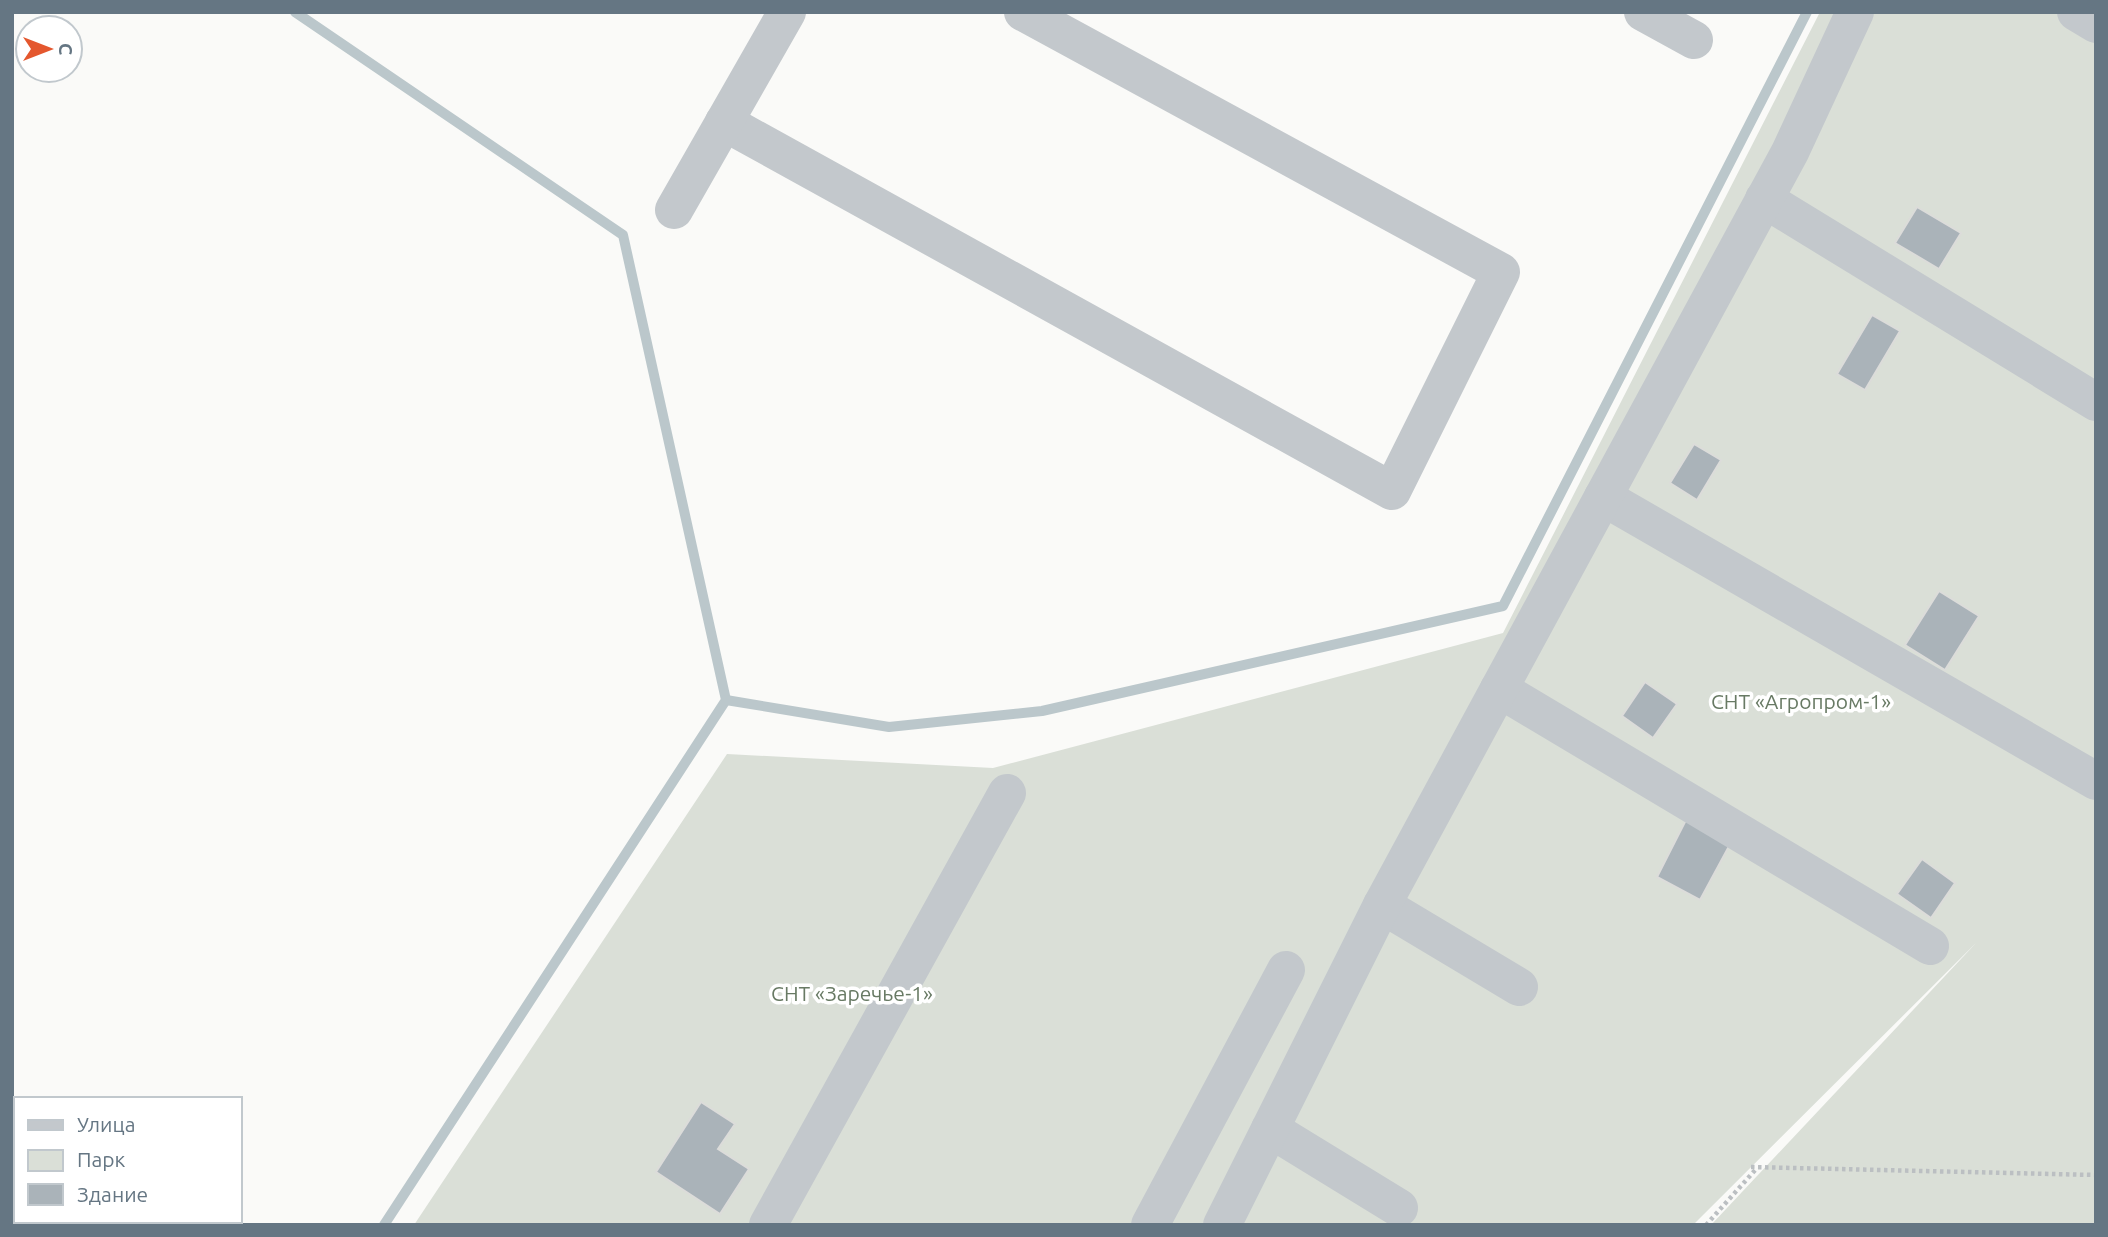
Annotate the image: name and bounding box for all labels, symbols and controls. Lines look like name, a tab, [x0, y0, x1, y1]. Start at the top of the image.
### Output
north arrow	[14, 14, 84, 84]
text: С	[55, 43, 77, 55]
park label: СНТ «Агропром-1»	[1711, 689, 1891, 713]
park label: СНТ «Заречье-1»	[771, 981, 933, 1005]
legend	[14, 1097, 242, 1223]
text: Улица	[77, 1112, 135, 1136]
text: Парк	[77, 1147, 126, 1171]
text: Здание	[77, 1182, 148, 1206]

